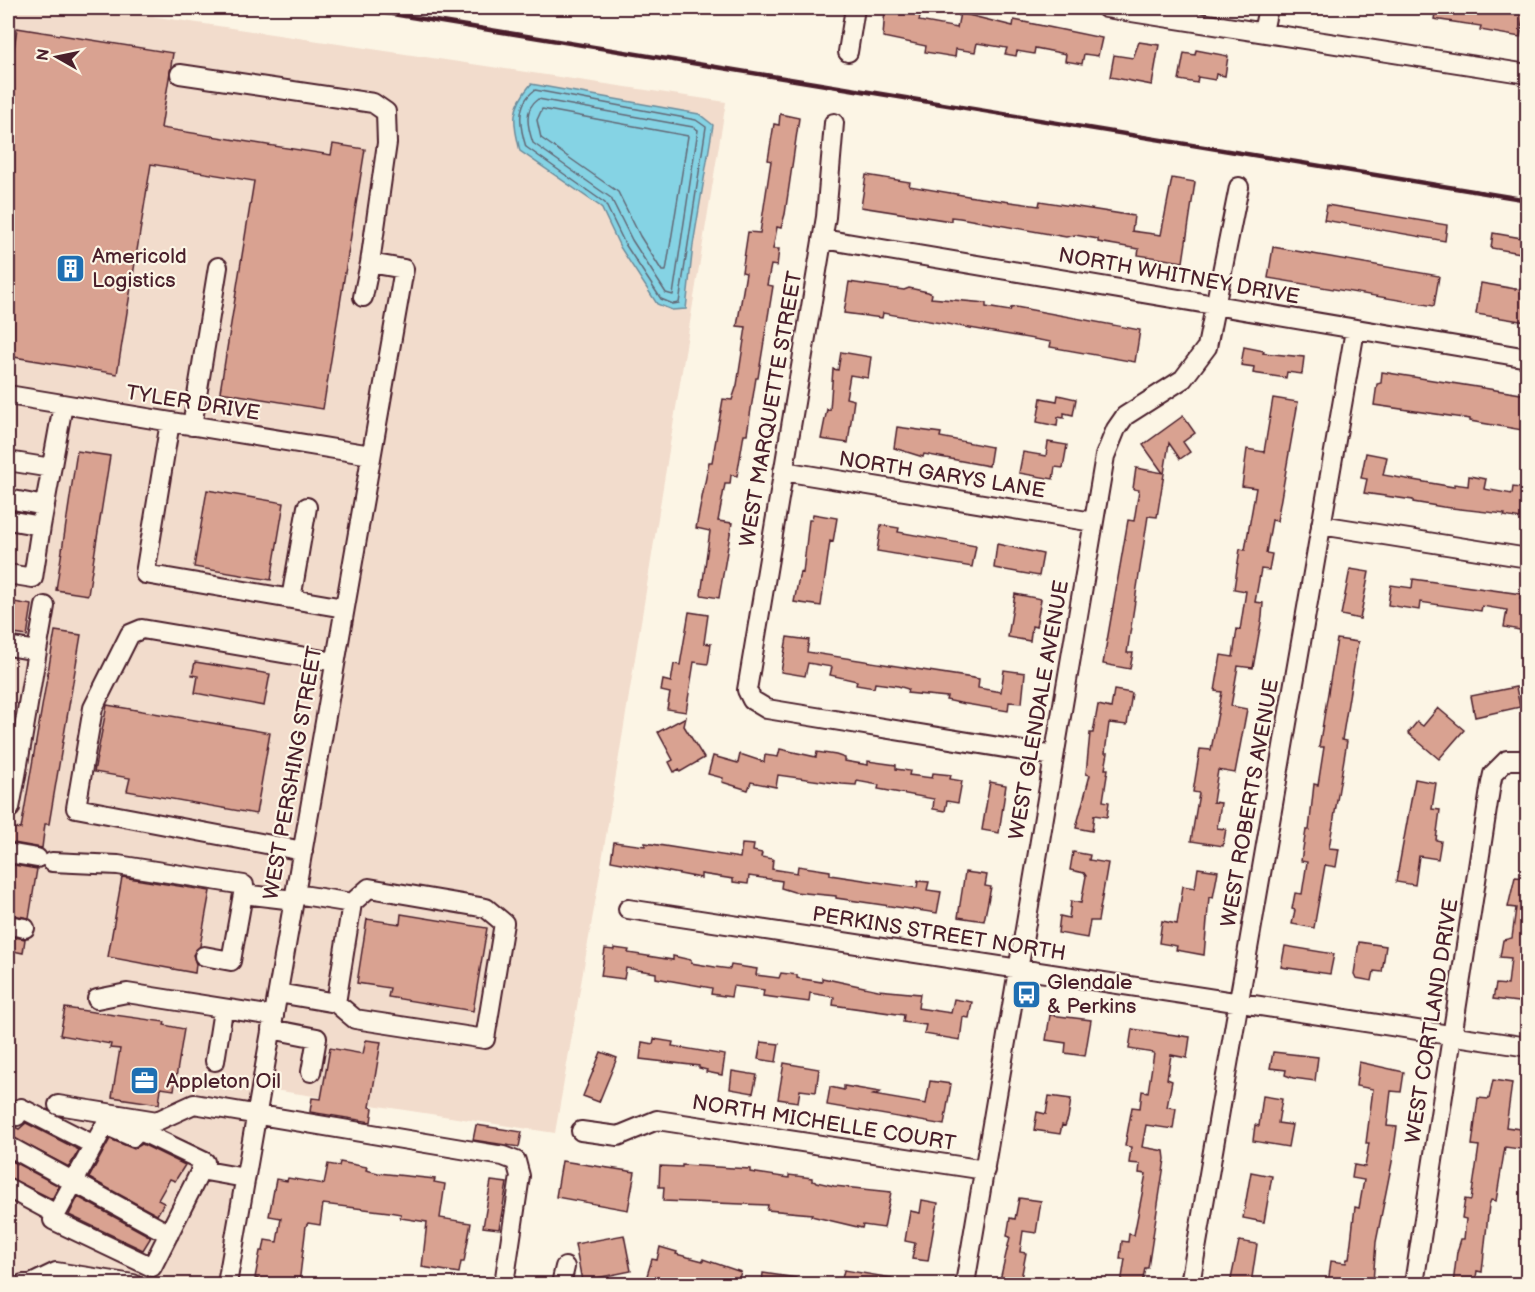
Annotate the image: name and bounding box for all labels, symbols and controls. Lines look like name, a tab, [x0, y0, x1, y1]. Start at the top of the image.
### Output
north arrow	[27, 27, 87, 87]
text: N	[33, 47, 54, 62]
street label: NORTH WHITNEY DRIVE	[1057, 242, 1301, 310]
place label: Americold Logistics	[92, 244, 187, 293]
building icon: Americold Logistics	[55, 252, 87, 284]
street label: WEST MARQUETTE STREET	[734, 269, 808, 549]
street label: TYLER DRIVE	[124, 380, 262, 426]
street label: NORTH GARYS LANE	[837, 446, 1047, 504]
street label: WEST GLENDALE AVENUE	[1004, 578, 1074, 842]
street label: WEST PERSHING STREET	[258, 644, 328, 902]
street label: WEST ROBERTS AVENUE	[1216, 677, 1284, 929]
street label: WEST CORTLAND DRIVE	[1400, 897, 1464, 1145]
street label: PERKINS STREET NORTH	[810, 902, 1068, 966]
place label: Glendale & Perkins	[1047, 970, 1136, 1019]
bus stop icon: Glendale & Perkins	[1010, 978, 1042, 1010]
office icon: Appleton Oil	[129, 1065, 161, 1097]
place label: Appleton Oil	[166, 1069, 281, 1094]
street label: NORTH MICHELLE COURT	[690, 1090, 958, 1156]

